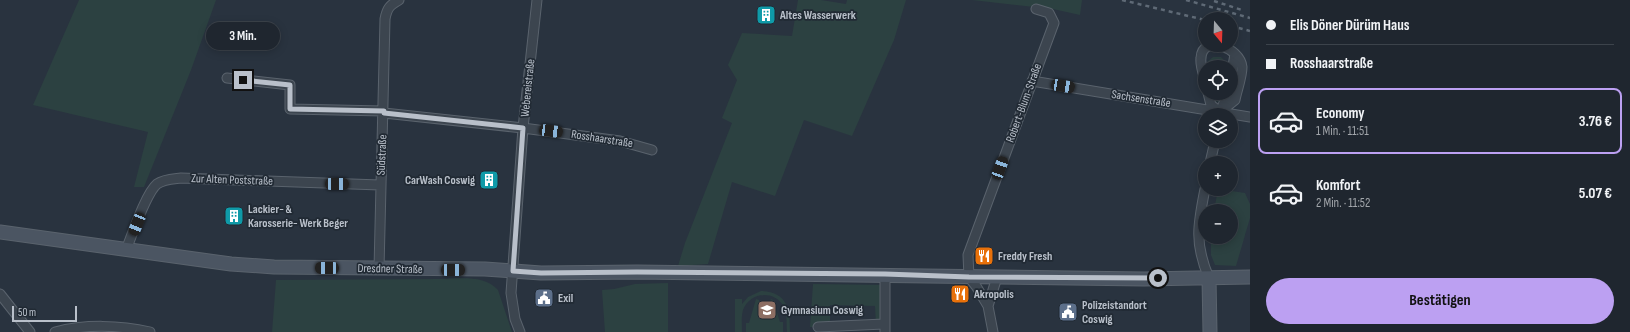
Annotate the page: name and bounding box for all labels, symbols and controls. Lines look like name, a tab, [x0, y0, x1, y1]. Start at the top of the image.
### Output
building icon: Altes Wasserwerk	[755, 4, 777, 26]
place label: Altes Wasserwerk	[779, 8, 856, 23]
north arrow	[1198, 12, 1238, 52]
map controls	[1198, 12, 1238, 244]
text: Elis Döner Dürüm Haus	[1290, 16, 1410, 35]
callout: 3 Min.	[206, 22, 280, 50]
text: 3 Min.	[229, 28, 257, 44]
text: Rosshaarstraße	[1290, 54, 1373, 73]
street label: Webereistraße	[517, 58, 539, 118]
button: locate	[1198, 60, 1238, 100]
street label: Robert-Blum-Straße	[1003, 61, 1045, 145]
route end	[234, 71, 252, 89]
car	[1050, 78, 1076, 94]
street label: Sachsenstraße	[1110, 87, 1172, 111]
icon: car	[1268, 103, 1304, 139]
text: Economy	[1316, 104, 1365, 123]
button: layers	[1198, 108, 1238, 148]
text: 3.76 €	[1579, 112, 1612, 131]
text: 1 Min. · 11:51	[1316, 123, 1369, 139]
car	[538, 124, 564, 138]
street label: Rosshaarstraße	[570, 127, 634, 151]
street label: Südstraße	[373, 134, 391, 176]
car	[990, 155, 1010, 181]
button: +	[1198, 156, 1238, 196]
building icon: CarWash Coswig	[478, 169, 500, 191]
street label: Zur Alten Poststraße	[191, 171, 273, 189]
place label: CarWash Coswig	[405, 173, 475, 188]
icon: car	[1268, 175, 1304, 211]
text: Komfort	[1316, 176, 1360, 195]
car	[325, 178, 349, 190]
text: 5.07 €	[1579, 184, 1612, 203]
text: 2 Min. · 11:52	[1316, 195, 1370, 211]
place label: Lackier- & Karosserie- Werk Beger	[248, 202, 348, 231]
button: −	[1198, 204, 1238, 244]
building icon: Lackier- & Karosserie- Werk Beger	[223, 205, 245, 227]
car	[127, 211, 147, 237]
restaurant icon: Freddy Fresh	[973, 245, 995, 267]
place label: Freddy Fresh	[998, 249, 1052, 264]
street label: Dresdner Straße	[357, 261, 423, 277]
car	[315, 262, 339, 274]
car	[441, 264, 465, 276]
route start	[1149, 269, 1167, 287]
button: Bestätigen	[1266, 278, 1614, 324]
restaurant icon: Akropolis	[949, 283, 971, 305]
public building icon: Exil	[533, 287, 555, 309]
place label: Akropolis	[973, 287, 1014, 302]
place label: Exil	[558, 291, 573, 306]
place label: Polizeistandort Coswig	[1082, 298, 1147, 327]
school or university icon: Gymnasium Coswig	[756, 299, 778, 321]
public building icon: Polizeistandort Coswig	[1057, 301, 1079, 323]
place label: Gymnasium Coswig	[781, 303, 863, 318]
scale bar	[12, 304, 77, 323]
text: 50 m	[18, 306, 36, 319]

